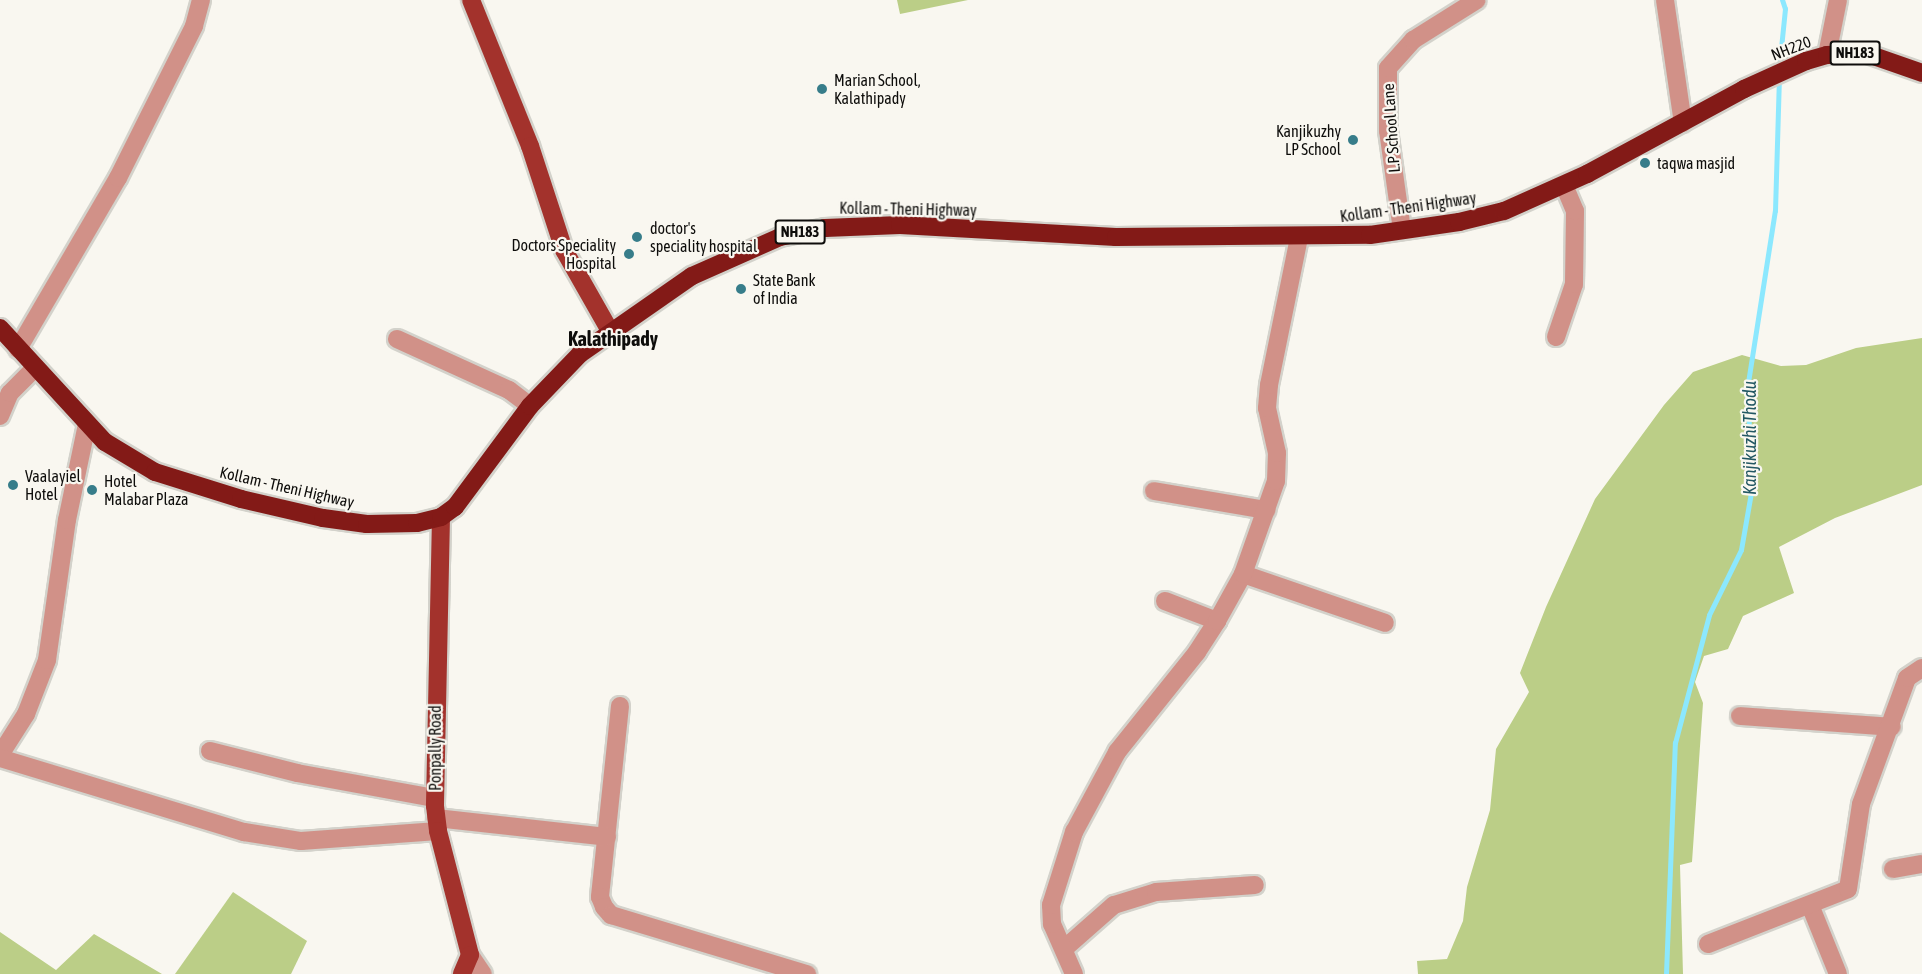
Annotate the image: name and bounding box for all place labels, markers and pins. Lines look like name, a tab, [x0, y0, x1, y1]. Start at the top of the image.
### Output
place label: Marian School, Kalathipady	[834, 70, 920, 108]
marker: Marian School, Kalathipady	[815, 82, 829, 96]
place label: Kanjikuzhy LP School	[1276, 121, 1341, 159]
marker: Kanjikuzhy LP School	[1346, 133, 1360, 147]
place label: taqwa masjid	[1657, 153, 1735, 173]
marker: taqwa masjid	[1638, 156, 1652, 170]
place label: doctor's speciality hospital	[650, 218, 757, 256]
marker: doctor's speciality hospital	[628, 228, 646, 246]
place label: Doctors Speciality Hospital	[511, 235, 616, 273]
marker: Doctors Speciality Hospital	[620, 245, 638, 263]
place label: State Bank of India	[753, 270, 815, 308]
marker: State Bank of India	[734, 282, 748, 296]
place label: Vaalayiel Hotel	[25, 466, 81, 504]
place label: Hotel Malabar Plaza	[104, 471, 188, 509]
marker: Vaalayiel Hotel	[6, 478, 20, 492]
marker: Hotel Malabar Plaza	[85, 483, 99, 497]

